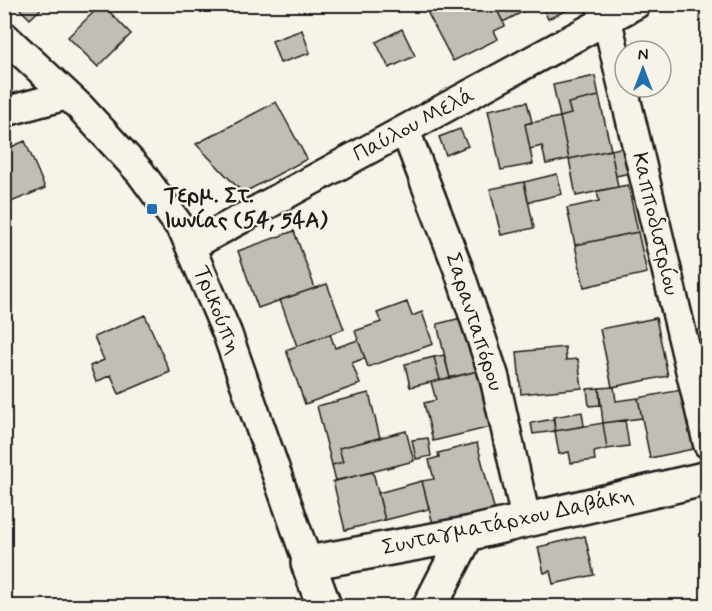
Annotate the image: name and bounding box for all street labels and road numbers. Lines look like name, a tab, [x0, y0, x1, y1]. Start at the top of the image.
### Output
street label: Παύλου Μελά	[348, 81, 480, 169]
street label: Καπποδιστρίου	[625, 150, 685, 298]
street label: Σαρανταπόρου	[438, 249, 510, 395]
street label: Τρικούπη	[187, 262, 247, 358]
street label: Συνταγματάρχου Δαβάκη	[380, 482, 636, 562]

